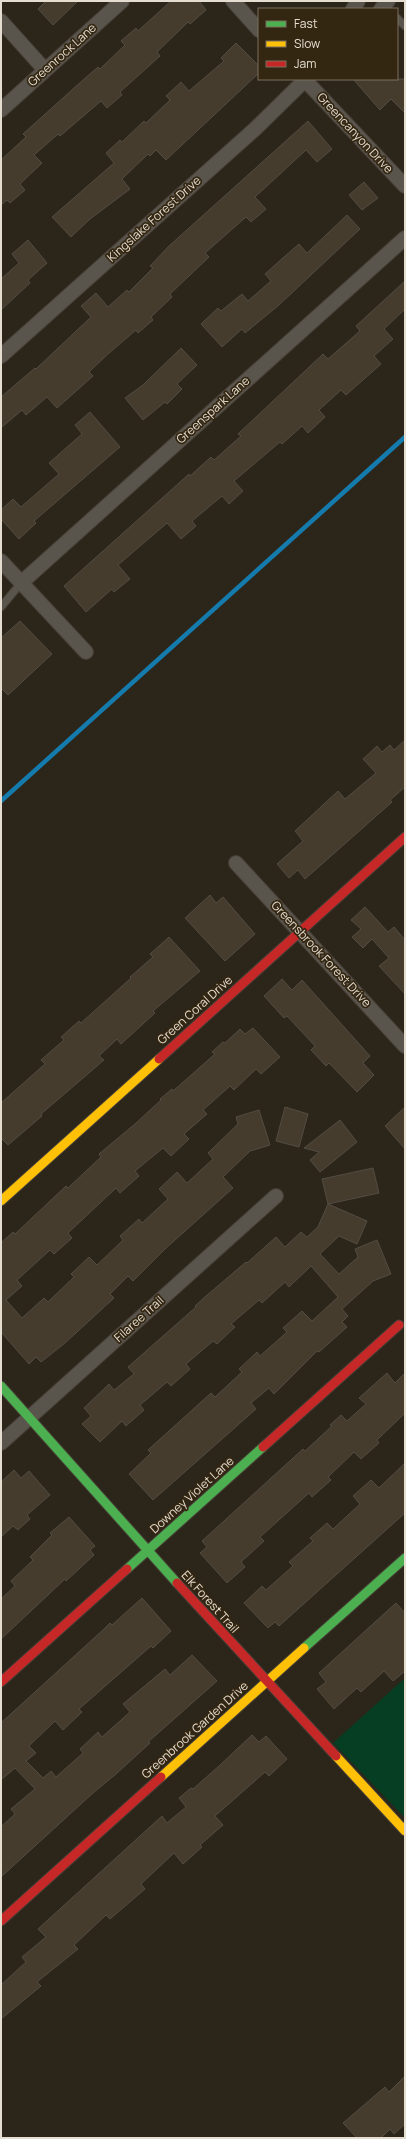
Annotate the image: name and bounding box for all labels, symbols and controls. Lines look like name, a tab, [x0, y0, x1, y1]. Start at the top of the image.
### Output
legend	[258, 8, 398, 80]
text: Fast	[294, 15, 318, 32]
street label: Greenrock Lane	[24, 19, 100, 90]
text: Slow	[294, 35, 320, 52]
text: Jam	[294, 55, 316, 72]
street label: Greencanyon Drive	[314, 89, 397, 177]
street label: Kingslake Forest Drive	[103, 172, 204, 265]
street label: Greenspark Lane	[172, 372, 253, 447]
street label: Greensbrook Forest Drive	[268, 897, 375, 1010]
street label: Green Coral Drive	[153, 971, 236, 1048]
street label: Filaree Trail	[110, 1292, 167, 1346]
street label: Downey Violet Lane	[146, 1452, 237, 1537]
street label: Elk Forest Trail	[178, 1567, 243, 1637]
street label: Greenbrook Garden Drive	[138, 1677, 252, 1782]

